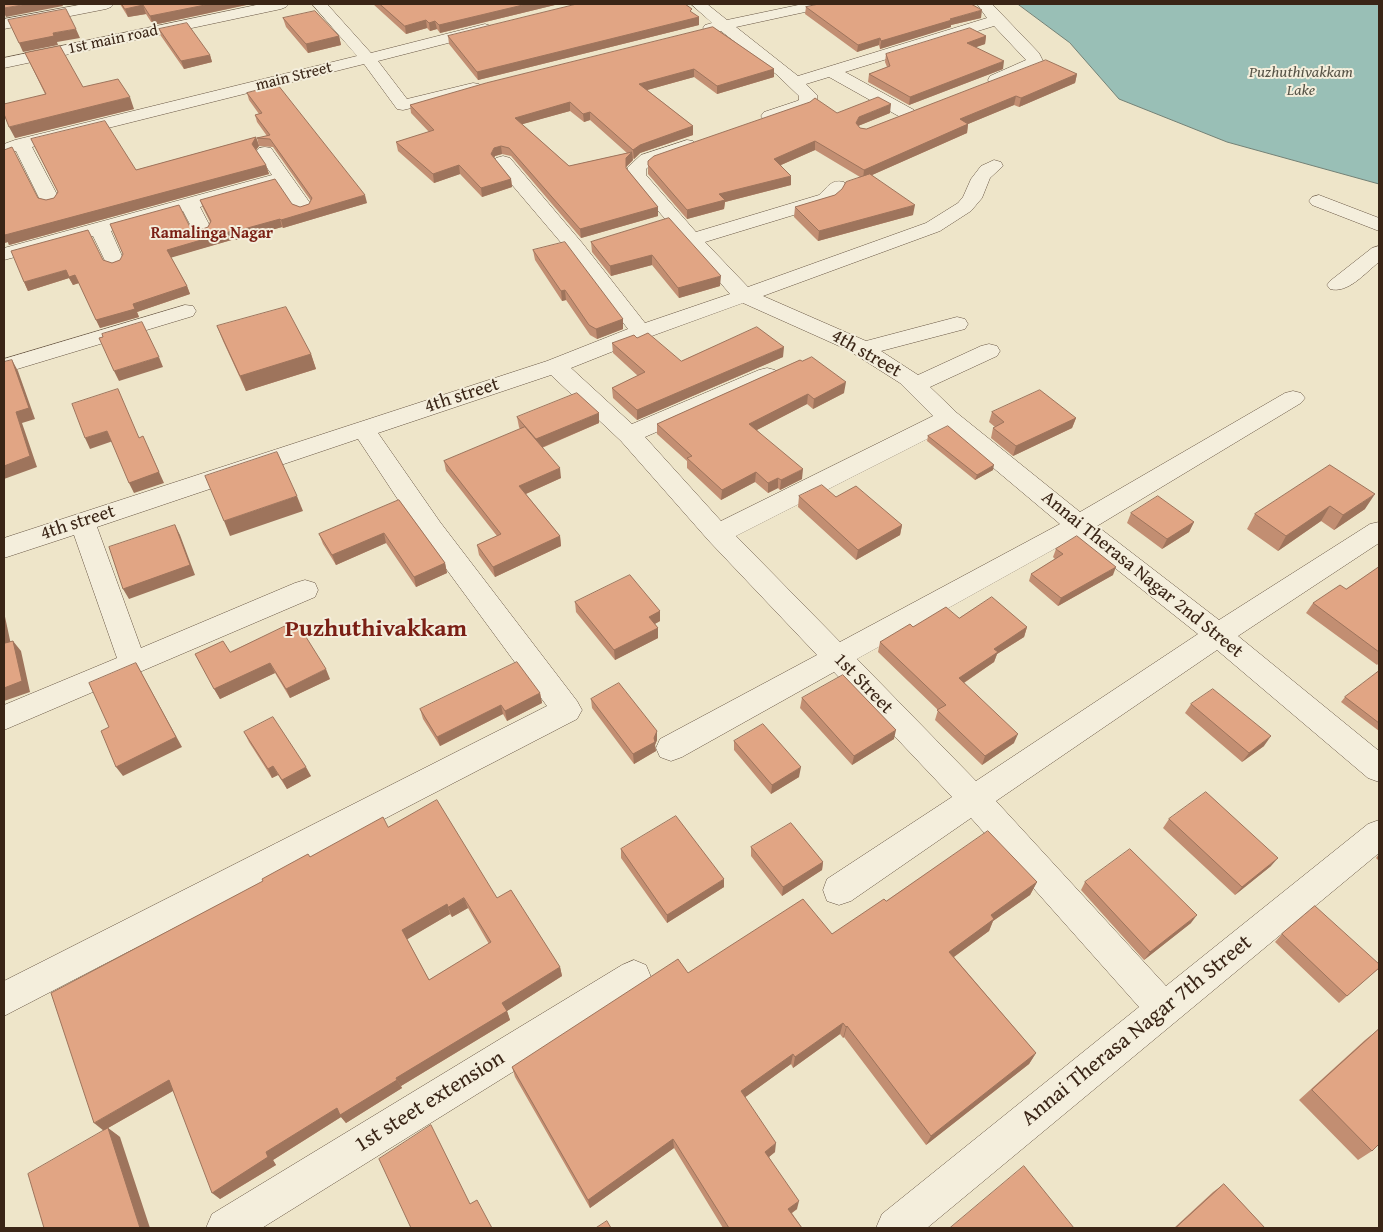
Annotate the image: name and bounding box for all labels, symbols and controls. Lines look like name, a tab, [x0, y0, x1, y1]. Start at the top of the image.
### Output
street label: 1st main road	[66, 21, 160, 59]
street label: main Street	[254, 58, 334, 96]
water label: Puzhuthivakkam Lake	[1249, 63, 1353, 101]
district label: Ramalinga Nagar	[151, 224, 273, 244]
street label: 4th street	[827, 325, 905, 383]
street label: 4th street	[422, 373, 502, 419]
street label: Annai Therasa Nagar 2nd Street	[1037, 487, 1247, 663]
street label: 4th street	[38, 500, 118, 546]
district label: Puzhuthivakkam	[285, 616, 467, 644]
street label: 1st Street	[829, 649, 897, 719]
street label: Annai Therasa Nagar 7th Street	[1016, 930, 1258, 1132]
street label: 1st steet extension	[350, 1045, 510, 1159]

